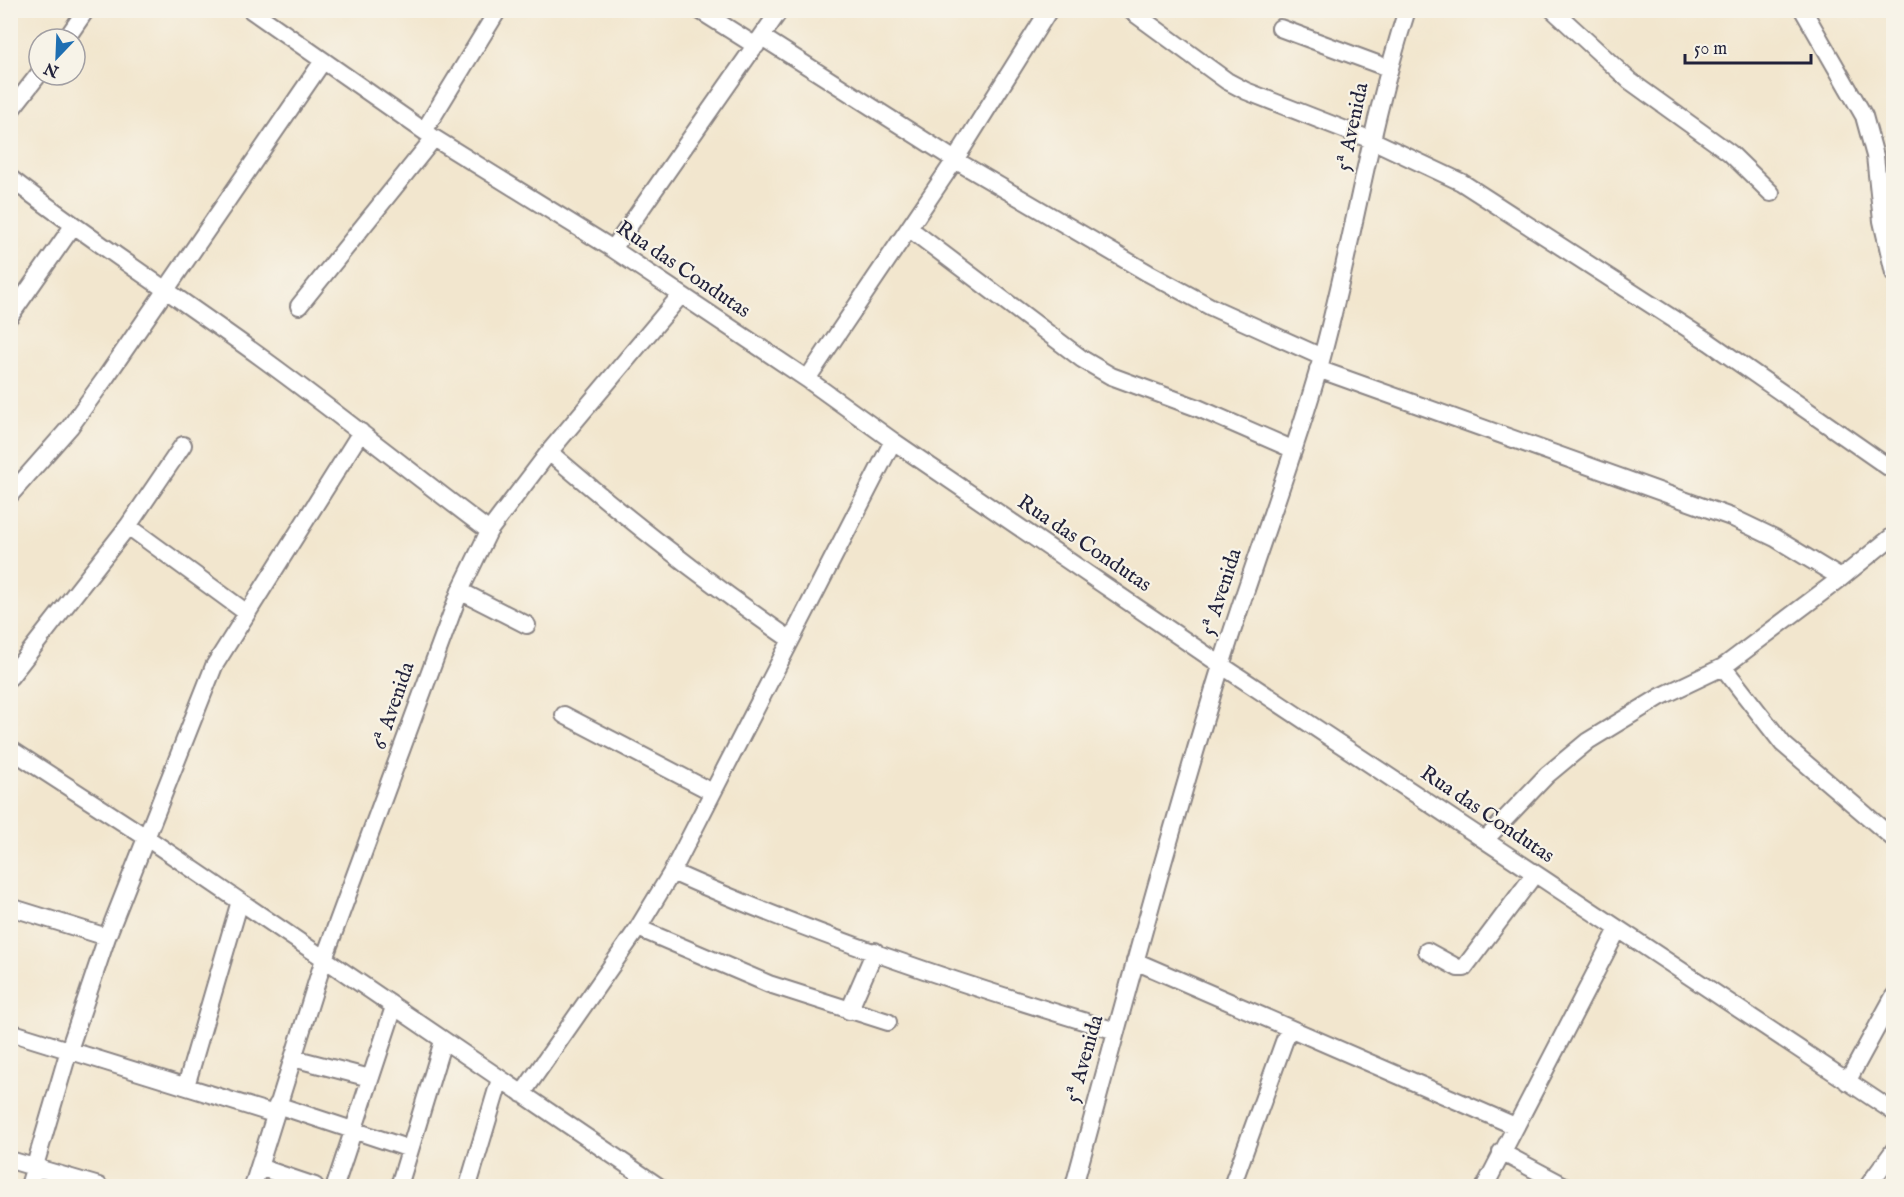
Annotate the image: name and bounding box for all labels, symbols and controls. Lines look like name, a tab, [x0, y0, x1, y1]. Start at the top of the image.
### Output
north arrow	[27, 27, 87, 87]
scale bar	[1685, 27, 1811, 65]
text: 50 m	[1694, 38, 1727, 61]
text: N	[41, 57, 63, 81]
street label: 5ª Avenida	[1330, 79, 1376, 174]
street label: Rua das Condutas	[611, 215, 755, 325]
street label: Rua das Condutas	[1012, 489, 1156, 599]
street label: 5ª Avenida	[1195, 544, 1249, 639]
street label: 6ª Avenida	[366, 658, 422, 753]
street label: Rua das Condutas	[1415, 760, 1559, 870]
street label: 5ª Avenida	[1060, 1011, 1111, 1106]

